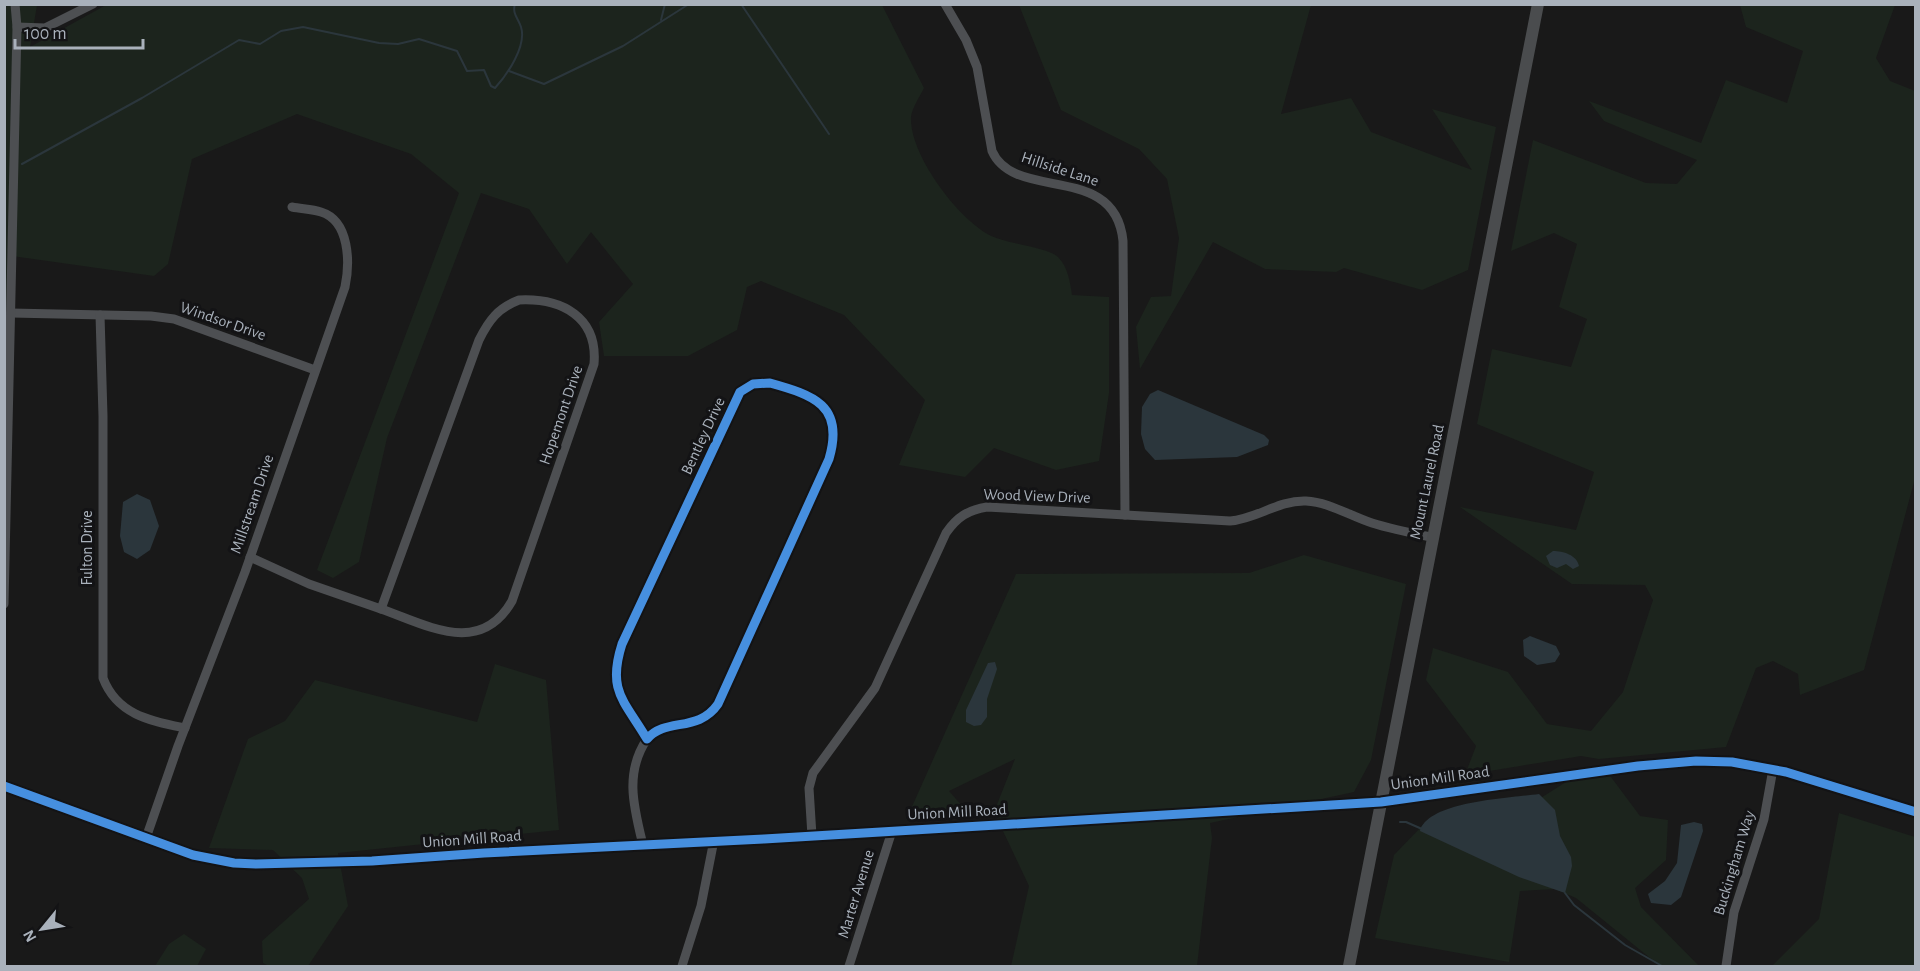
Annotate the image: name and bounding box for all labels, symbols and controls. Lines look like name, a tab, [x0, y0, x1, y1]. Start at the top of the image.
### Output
scale bar	[15, 12, 142, 50]
text: 100 m	[24, 25, 67, 43]
street label: Hillside Lane	[1019, 149, 1101, 189]
street label: Windsor Drive	[178, 299, 268, 343]
street label: Hopemont Drive	[537, 363, 585, 467]
street label: Bentley Drive	[678, 395, 729, 478]
street label: Mount Laurel Road	[1407, 423, 1447, 541]
street label: Millstream Drive	[228, 452, 276, 556]
street label: Wood View Drive	[983, 486, 1091, 506]
street label: Fulton Drive	[79, 510, 95, 586]
street label: Union Mill Road	[1390, 763, 1490, 793]
street label: Union Mill Road	[907, 801, 1007, 823]
street label: Buckingham Way	[1710, 809, 1759, 918]
street label: Union Mill Road	[422, 828, 522, 850]
street label: Marter Avenue	[835, 848, 877, 940]
north arrow	[12, 899, 72, 959]
text: N	[20, 927, 40, 945]

